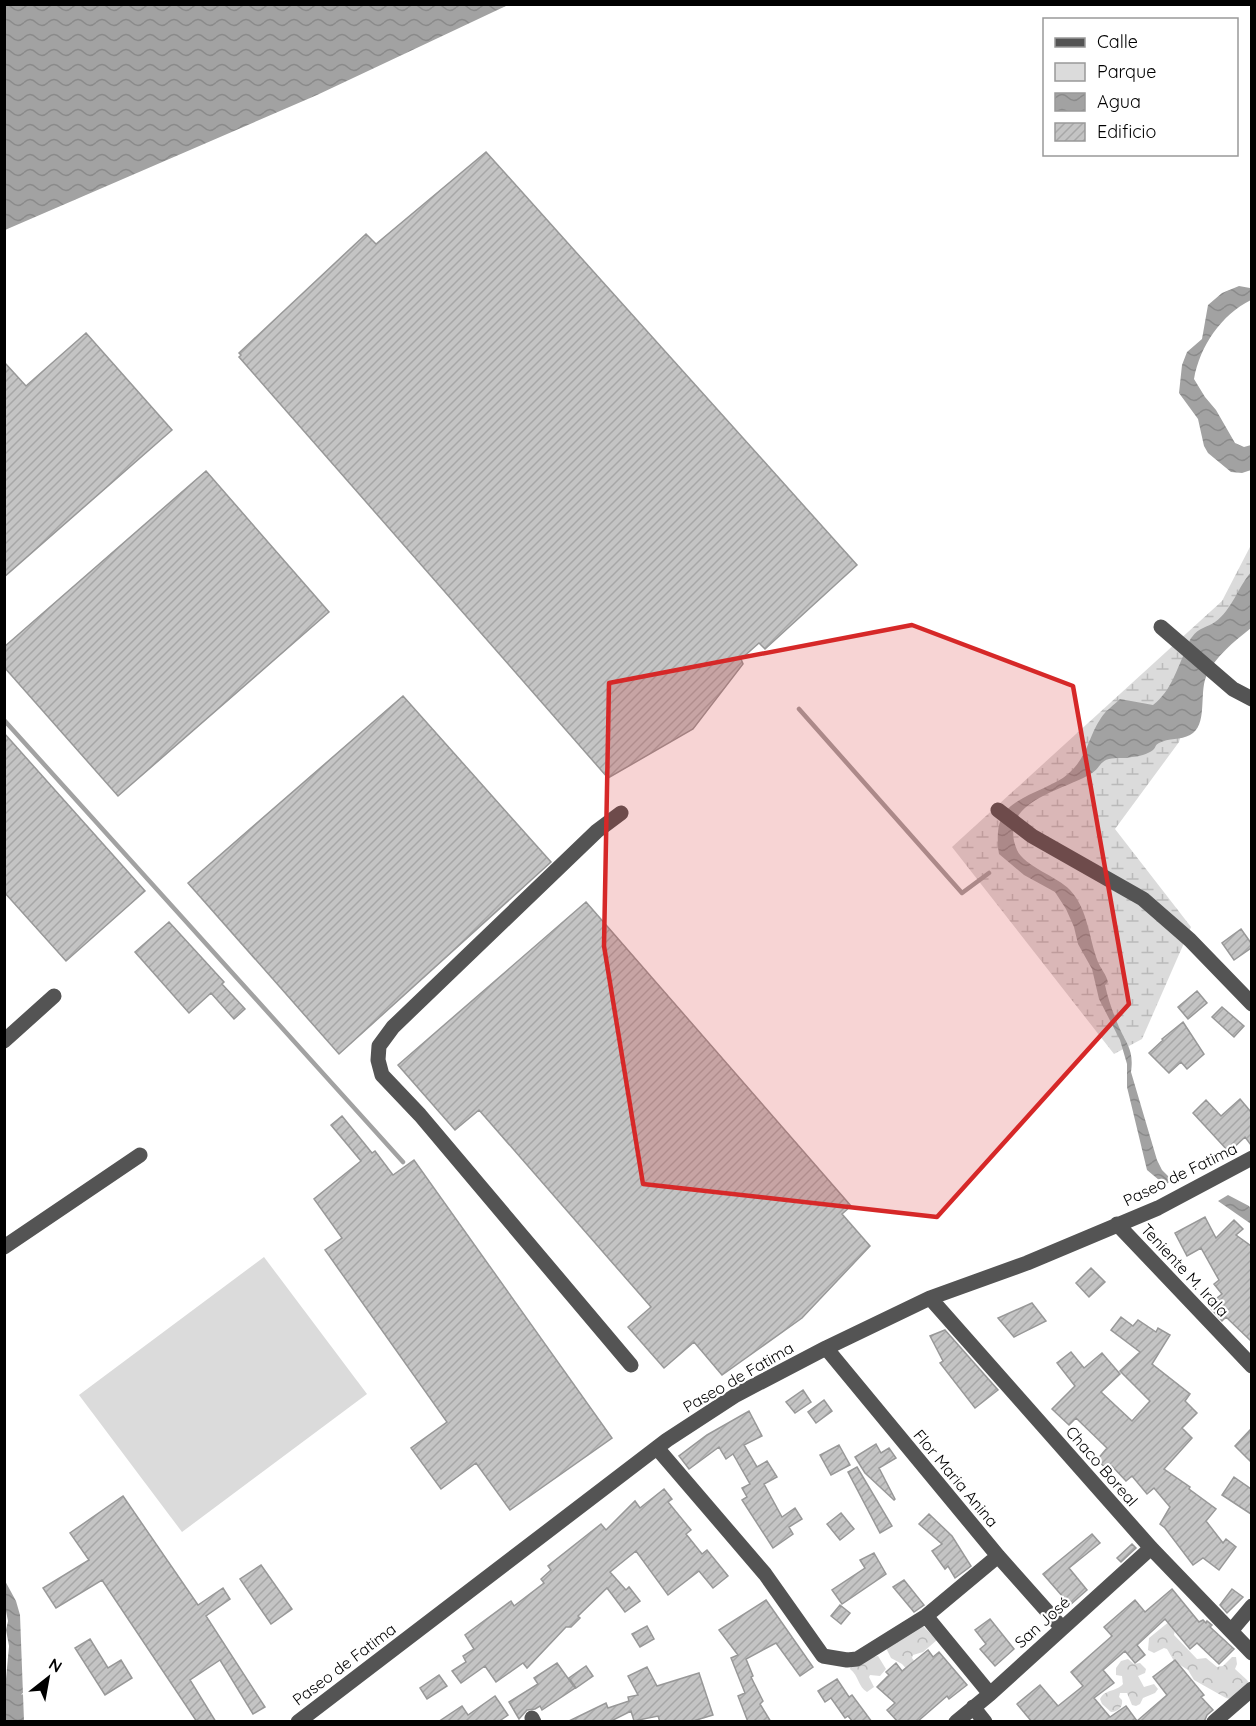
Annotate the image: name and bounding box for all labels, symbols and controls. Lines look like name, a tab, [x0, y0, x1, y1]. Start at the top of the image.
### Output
legend	[1043, 18, 1238, 156]
text: Calle	[1097, 30, 1138, 53]
text: Parque	[1097, 60, 1156, 83]
text: Agua	[1097, 90, 1141, 113]
text: Edificio	[1097, 120, 1156, 143]
street label: Paseo de Fatima	[1120, 1138, 1240, 1210]
street label: Teniente M. Irala	[1137, 1219, 1233, 1321]
street label: Paseo de Fatima	[679, 1337, 797, 1417]
street label: Chaco Boreal	[1062, 1422, 1142, 1510]
street label: Flor Maria Anina	[909, 1425, 1003, 1531]
street label: San José	[1010, 1592, 1074, 1652]
street label: Paseo de Fatima	[288, 1619, 400, 1709]
north arrow	[18, 1648, 78, 1708]
text: N	[46, 1654, 66, 1677]

